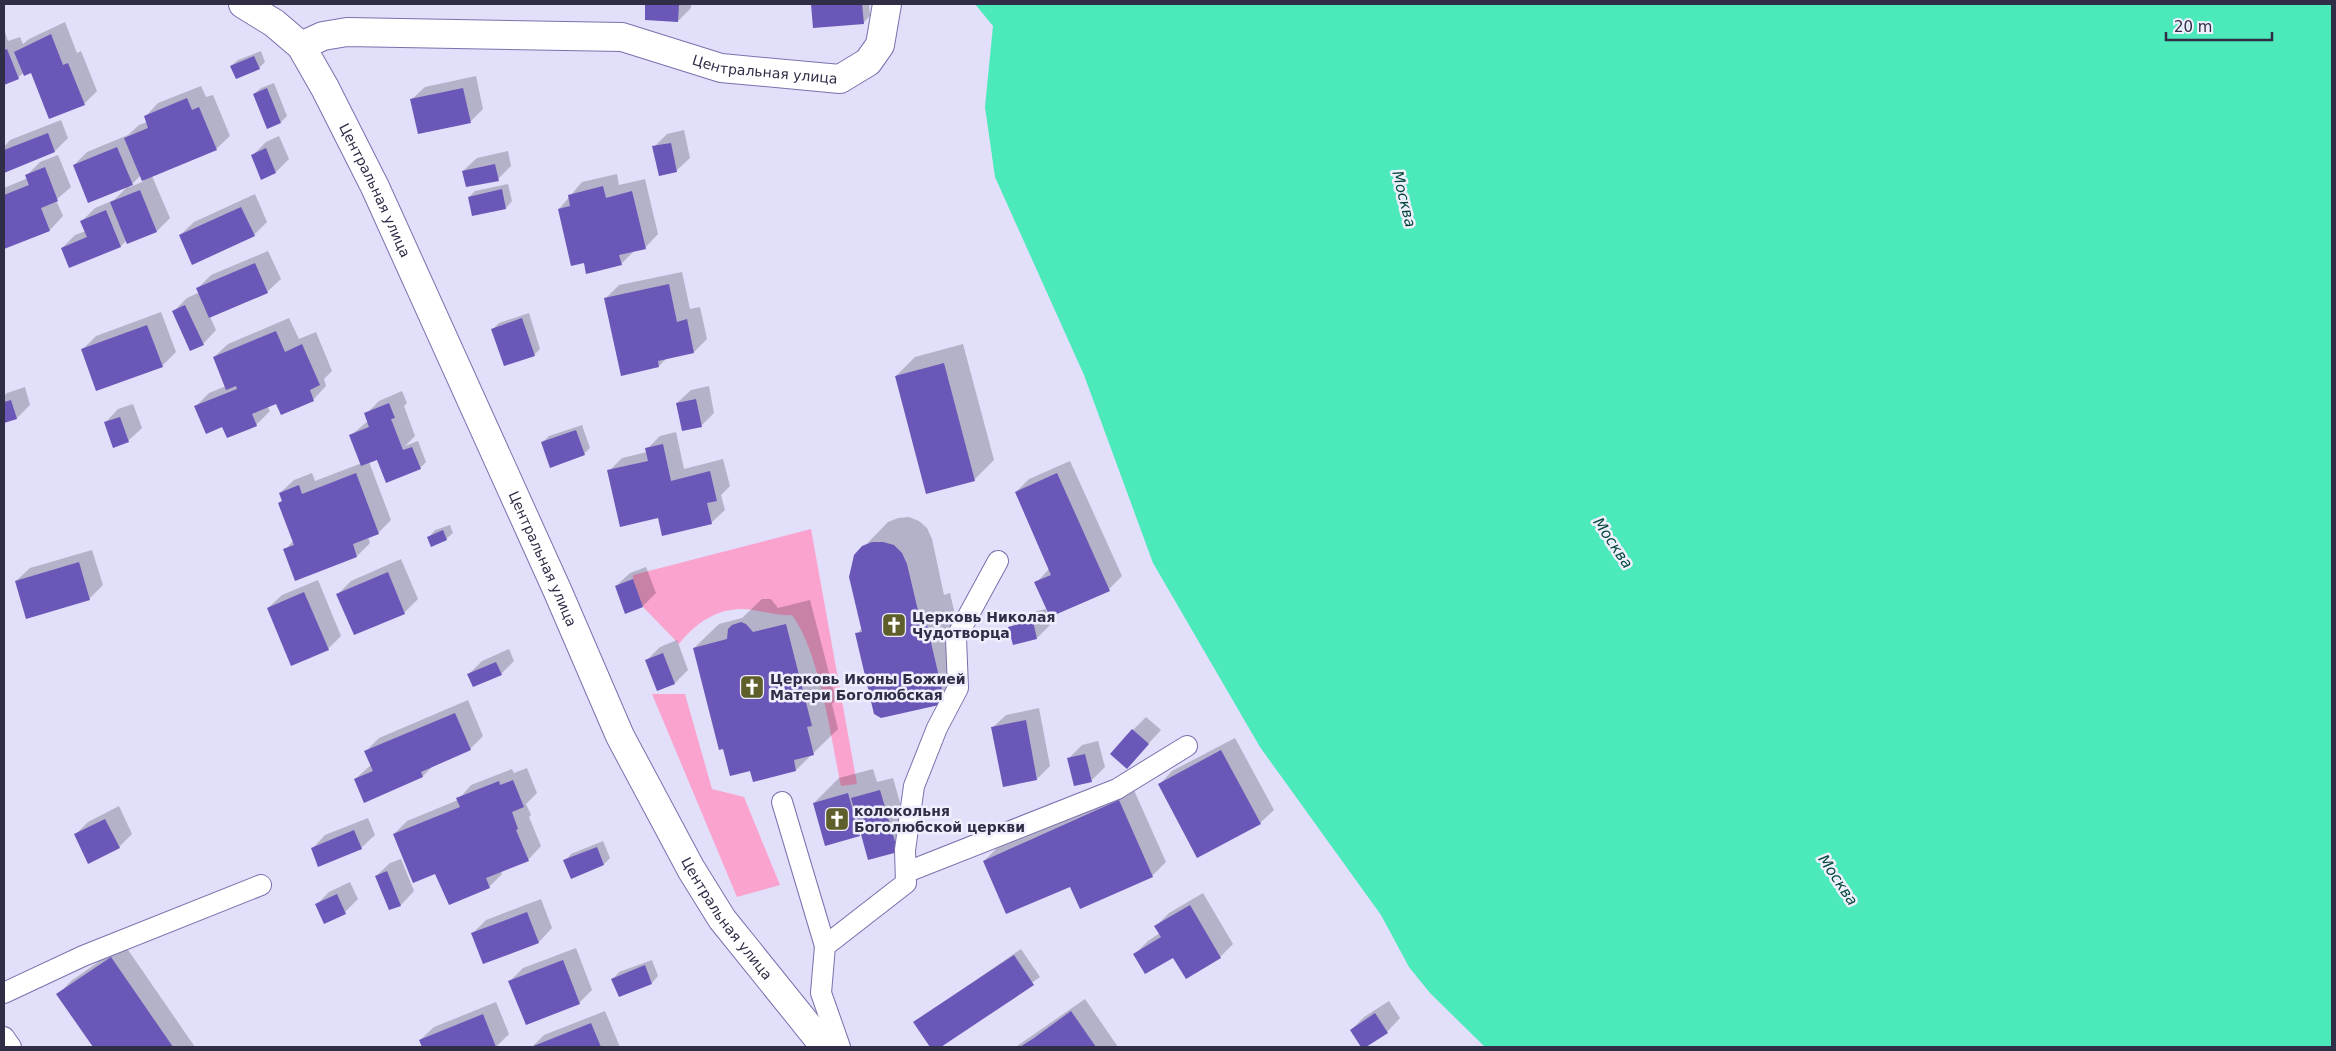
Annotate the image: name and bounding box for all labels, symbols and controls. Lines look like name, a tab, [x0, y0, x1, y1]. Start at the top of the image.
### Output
scale bar	[2166, 10, 2272, 42]
text: 20 m	[2174, 18, 2212, 36]
street label: Центральная улица	[690, 52, 838, 87]
street label: Центральная улица	[336, 121, 414, 260]
water label: Москва	[1388, 169, 1420, 229]
street label: Центральная улица	[505, 489, 580, 629]
water label: Москва	[1589, 514, 1637, 572]
place label: Церковь Николая Чудотворца	[912, 609, 1056, 641]
church icon: Церковь Николая Чудотворца	[881, 612, 907, 638]
place label: Церковь Иконы Божией Матери Боголюбская	[770, 671, 966, 703]
church icon: Церковь Иконы Божией Матери Боголюбская	[739, 674, 765, 700]
place label: колокольня Боголюбской церкви	[854, 803, 1025, 835]
church icon: колокольня Боголюбской церкви	[824, 806, 850, 832]
water label: Москва	[1814, 851, 1862, 909]
street label: Центральная улица	[678, 854, 776, 983]

